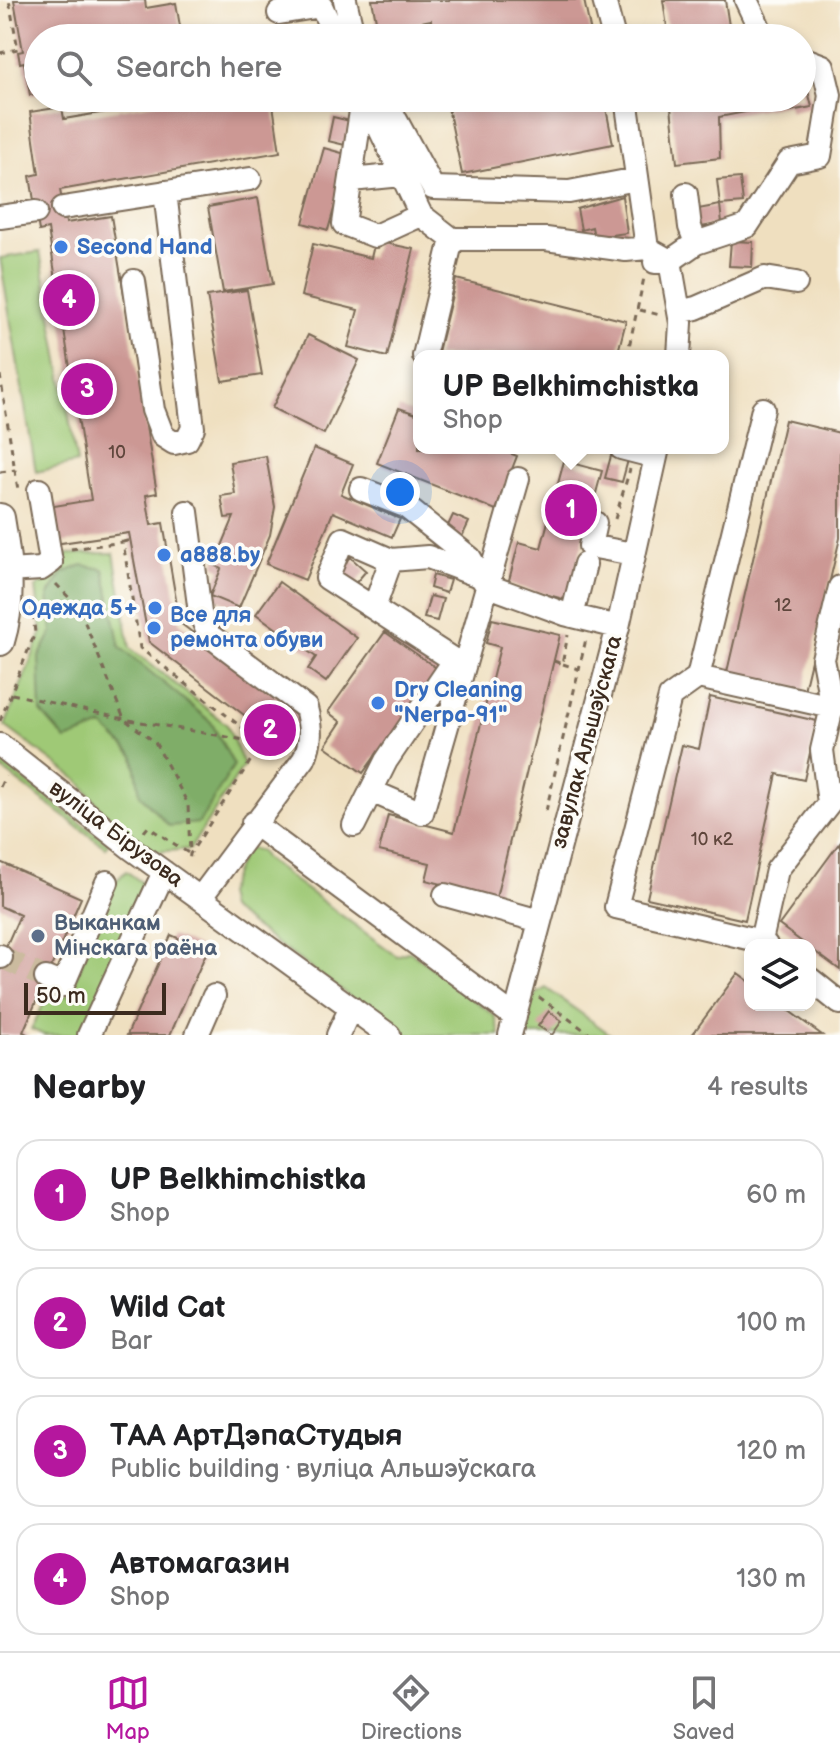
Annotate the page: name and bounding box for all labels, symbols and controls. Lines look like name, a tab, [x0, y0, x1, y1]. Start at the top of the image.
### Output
search box	[24, 24, 816, 112]
icon: search	[52, 46, 96, 90]
text: Search here	[116, 50, 282, 86]
place label: Second Hand	[77, 234, 213, 261]
marker: Second Hand	[52, 238, 70, 256]
pin: 4	[43, 270, 95, 330]
popup	[413, 350, 729, 454]
pin: 3	[61, 359, 113, 419]
text: UP Belkhimchistka	[443, 369, 699, 405]
text: Shop	[443, 405, 503, 436]
house number: 10	[108, 442, 126, 463]
your location	[380, 472, 420, 512]
pin: 1	[545, 480, 597, 540]
place label: a888.by	[180, 542, 260, 569]
marker: a888.by	[155, 546, 173, 564]
place label: Одежда 5+	[21, 595, 139, 622]
house number: 12	[774, 595, 792, 616]
marker: Одежда 5+	[146, 599, 164, 617]
place label: Все для ремонта обуви	[170, 602, 323, 654]
marker: Все для ремонта обуви	[145, 619, 163, 637]
street label: завулак Альшэўскага	[546, 632, 628, 852]
place label: Dry Cleaning "Nerpa-91"	[394, 677, 523, 729]
marker: Dry Cleaning "Nerpa-91"	[369, 694, 387, 712]
pin: 2	[244, 700, 296, 760]
street label: вуліца Бірузова	[43, 775, 189, 893]
house number: 10 к2	[691, 829, 734, 850]
place label: Выканкам Мінскага раёна	[54, 910, 217, 962]
marker: Выканкам Мінскага раёна	[29, 927, 47, 945]
map controls	[744, 939, 816, 1011]
button: layers	[744, 939, 816, 1011]
scale bar	[24, 979, 166, 1015]
text: 50 m	[36, 983, 86, 1010]
text: Nearby	[32, 1067, 146, 1108]
text: 4 results	[707, 1072, 808, 1103]
text: UP Belkhimchistka	[110, 1162, 366, 1198]
text: 1	[55, 1180, 65, 1211]
text: 60 m	[746, 1180, 806, 1211]
text: Shop	[110, 1198, 170, 1229]
text: Wild Сat	[110, 1290, 225, 1326]
text: 2	[52, 1308, 68, 1339]
text: 100 m	[737, 1308, 806, 1339]
text: Bar	[110, 1326, 152, 1357]
text: ТАА АртДэпаСтудыя	[110, 1418, 403, 1454]
text: 3	[52, 1436, 68, 1467]
text: 120 m	[737, 1436, 806, 1467]
text: Public building · вуліца Альшэўскага	[110, 1454, 536, 1485]
text: Автомагазин	[110, 1546, 290, 1582]
text: 4	[52, 1564, 68, 1595]
text: 130 m	[736, 1564, 806, 1595]
text: Shop	[110, 1582, 170, 1613]
tab: Map	[105, 1671, 150, 1746]
tab: Directions	[361, 1671, 462, 1746]
tab: Saved	[673, 1671, 735, 1746]

